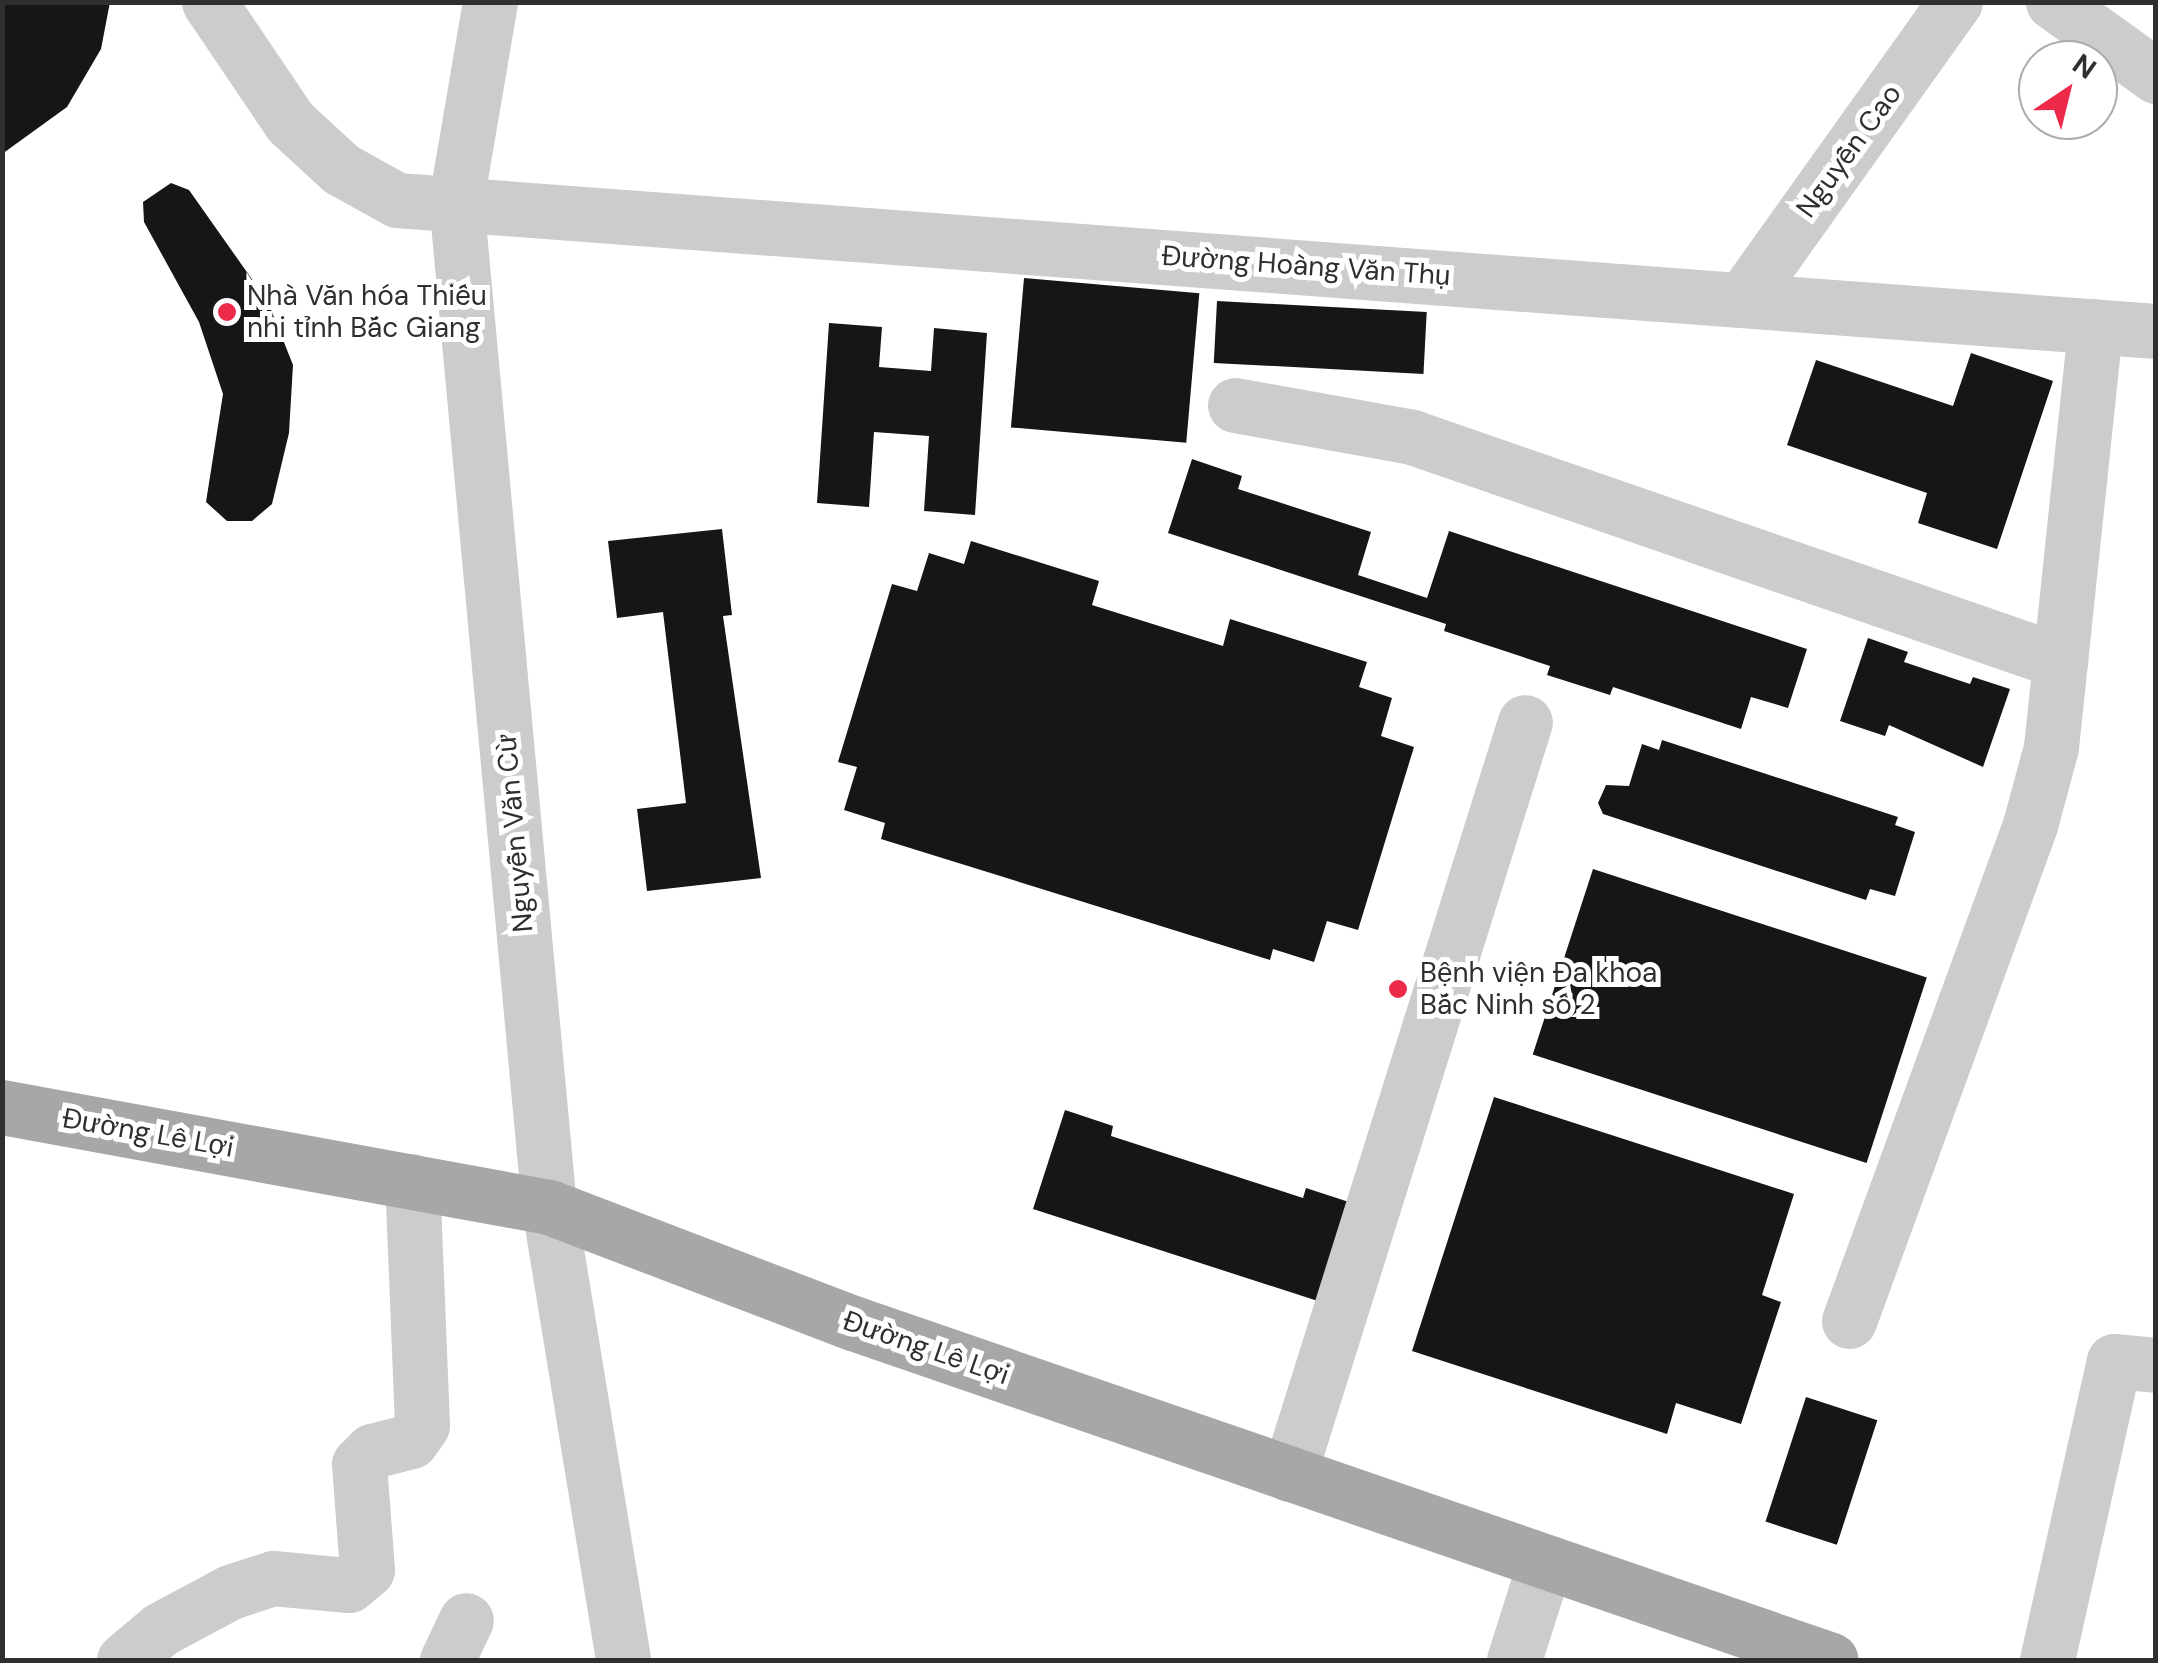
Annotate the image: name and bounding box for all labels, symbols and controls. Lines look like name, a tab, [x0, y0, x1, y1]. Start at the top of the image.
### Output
north arrow	[2018, 40, 2118, 140]
text: N	[2065, 46, 2103, 88]
street label: Nguyễn Cao	[1789, 78, 1909, 224]
street label: Đường Hoàng Văn Thụ	[1160, 239, 1452, 293]
place label: Nhà Văn hóa Thiếu nhi tỉnh Bắc Giang	[247, 279, 487, 345]
marker: Nhà Văn hóa Thiếu nhi tỉnh Bắc Giang	[216, 301, 238, 323]
street label: Nguyễn Văn Cừ	[490, 732, 540, 934]
place label: Bệnh viện Đa khoa Bắc Ninh số 2	[1420, 956, 1657, 1022]
marker: Bệnh viện Đa khoa Bắc Ninh số 2	[1385, 976, 1411, 1002]
street label: Đường Lê Lợi	[60, 1101, 236, 1165]
street label: Đường Lê Lợi	[839, 1304, 1013, 1392]

